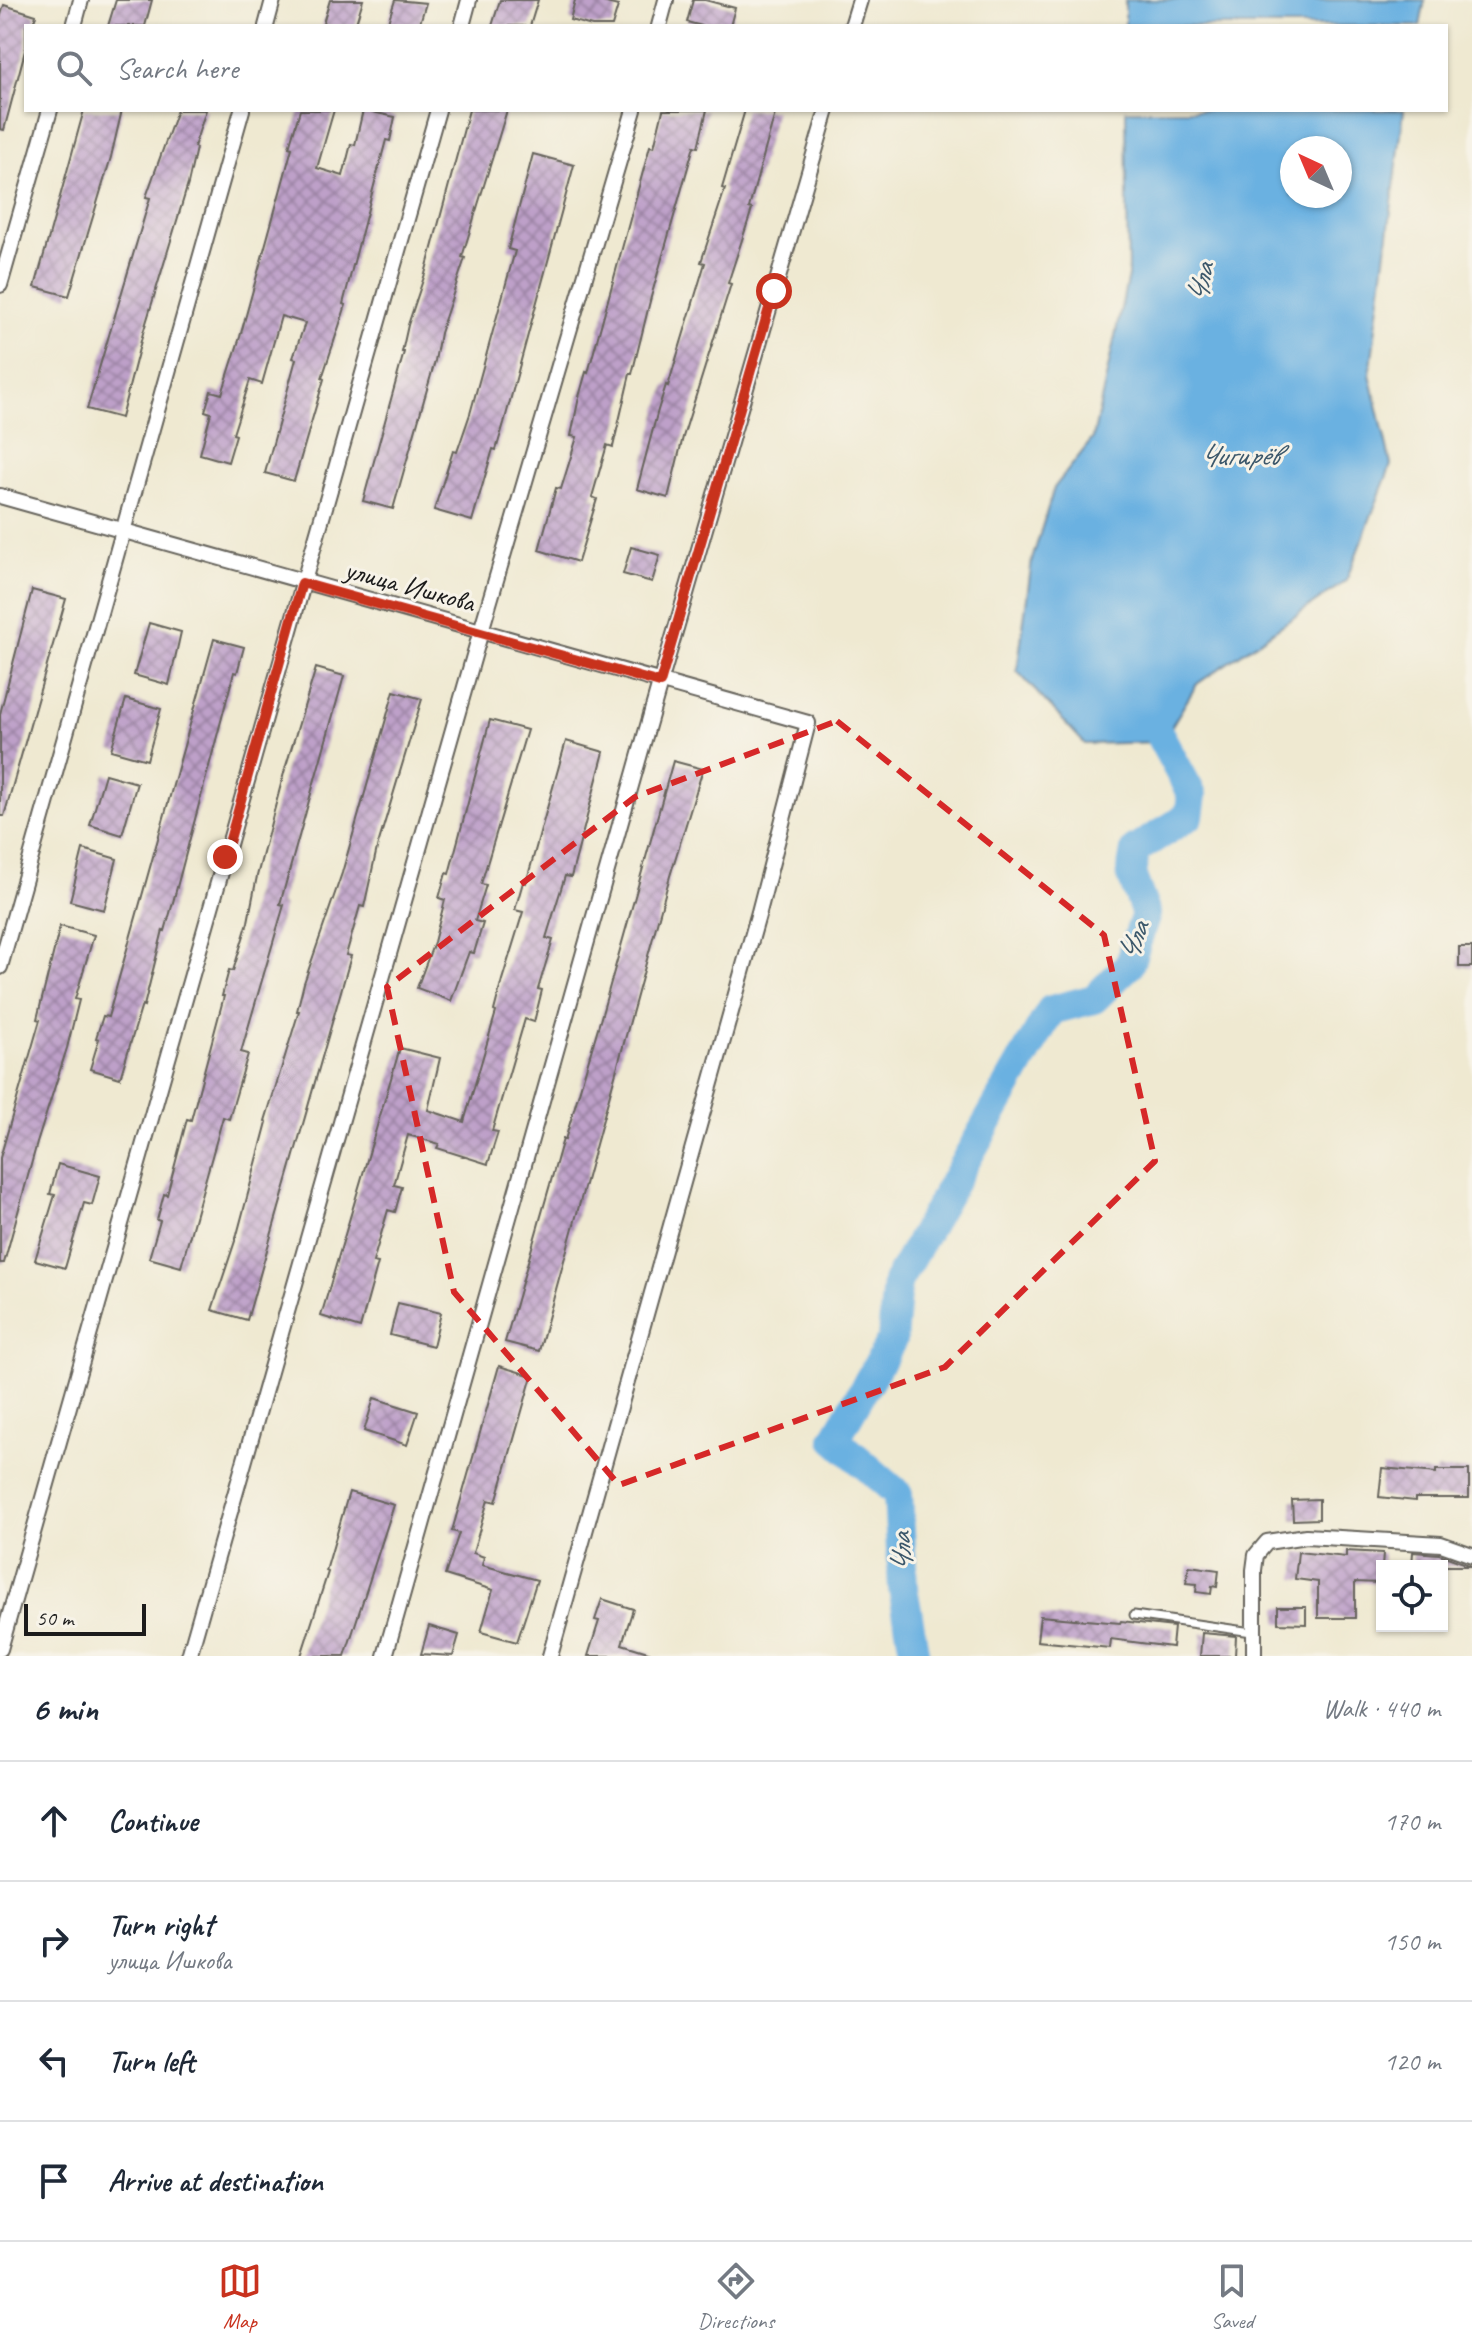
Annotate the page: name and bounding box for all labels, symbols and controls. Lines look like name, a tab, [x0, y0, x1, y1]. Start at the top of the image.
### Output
search box	[24, 24, 1448, 112]
icon: search	[52, 46, 96, 90]
text: Search here	[116, 49, 238, 87]
north arrow	[1280, 136, 1352, 208]
water label: Чла	[1177, 257, 1223, 306]
route start	[756, 273, 792, 309]
water label: Чигирёв	[1200, 436, 1290, 474]
street label: улица Ишкова	[339, 551, 480, 620]
route end	[207, 839, 243, 875]
water label: Чла	[1108, 913, 1159, 966]
water label: Чла	[881, 1529, 921, 1574]
map controls	[1376, 1560, 1448, 1632]
button: locate	[1376, 1560, 1448, 1632]
scale bar	[24, 1600, 146, 1636]
text: 50 m	[36, 1604, 73, 1632]
text: 6 min	[32, 1687, 98, 1730]
text: Walk · 440 m	[1323, 1692, 1440, 1725]
icon: ahead	[32, 1799, 76, 1843]
text: Continue	[108, 1802, 198, 1840]
text: 170 m	[1384, 1805, 1440, 1838]
text: Turn right	[108, 1906, 213, 1944]
icon: right	[32, 1919, 76, 1963]
text: 150 m	[1384, 1925, 1440, 1958]
text: улица Ишкова	[108, 1944, 231, 1977]
icon: left	[32, 2039, 76, 2083]
text: Turn left	[108, 2042, 195, 2080]
text: 120 m	[1384, 2045, 1440, 2078]
icon: arrive	[32, 2159, 76, 2203]
text: Arrive at destination	[108, 2162, 323, 2200]
tab: Map	[218, 2259, 262, 2335]
tab: Directions	[698, 2259, 774, 2335]
tab: Saved	[1210, 2259, 1254, 2335]

